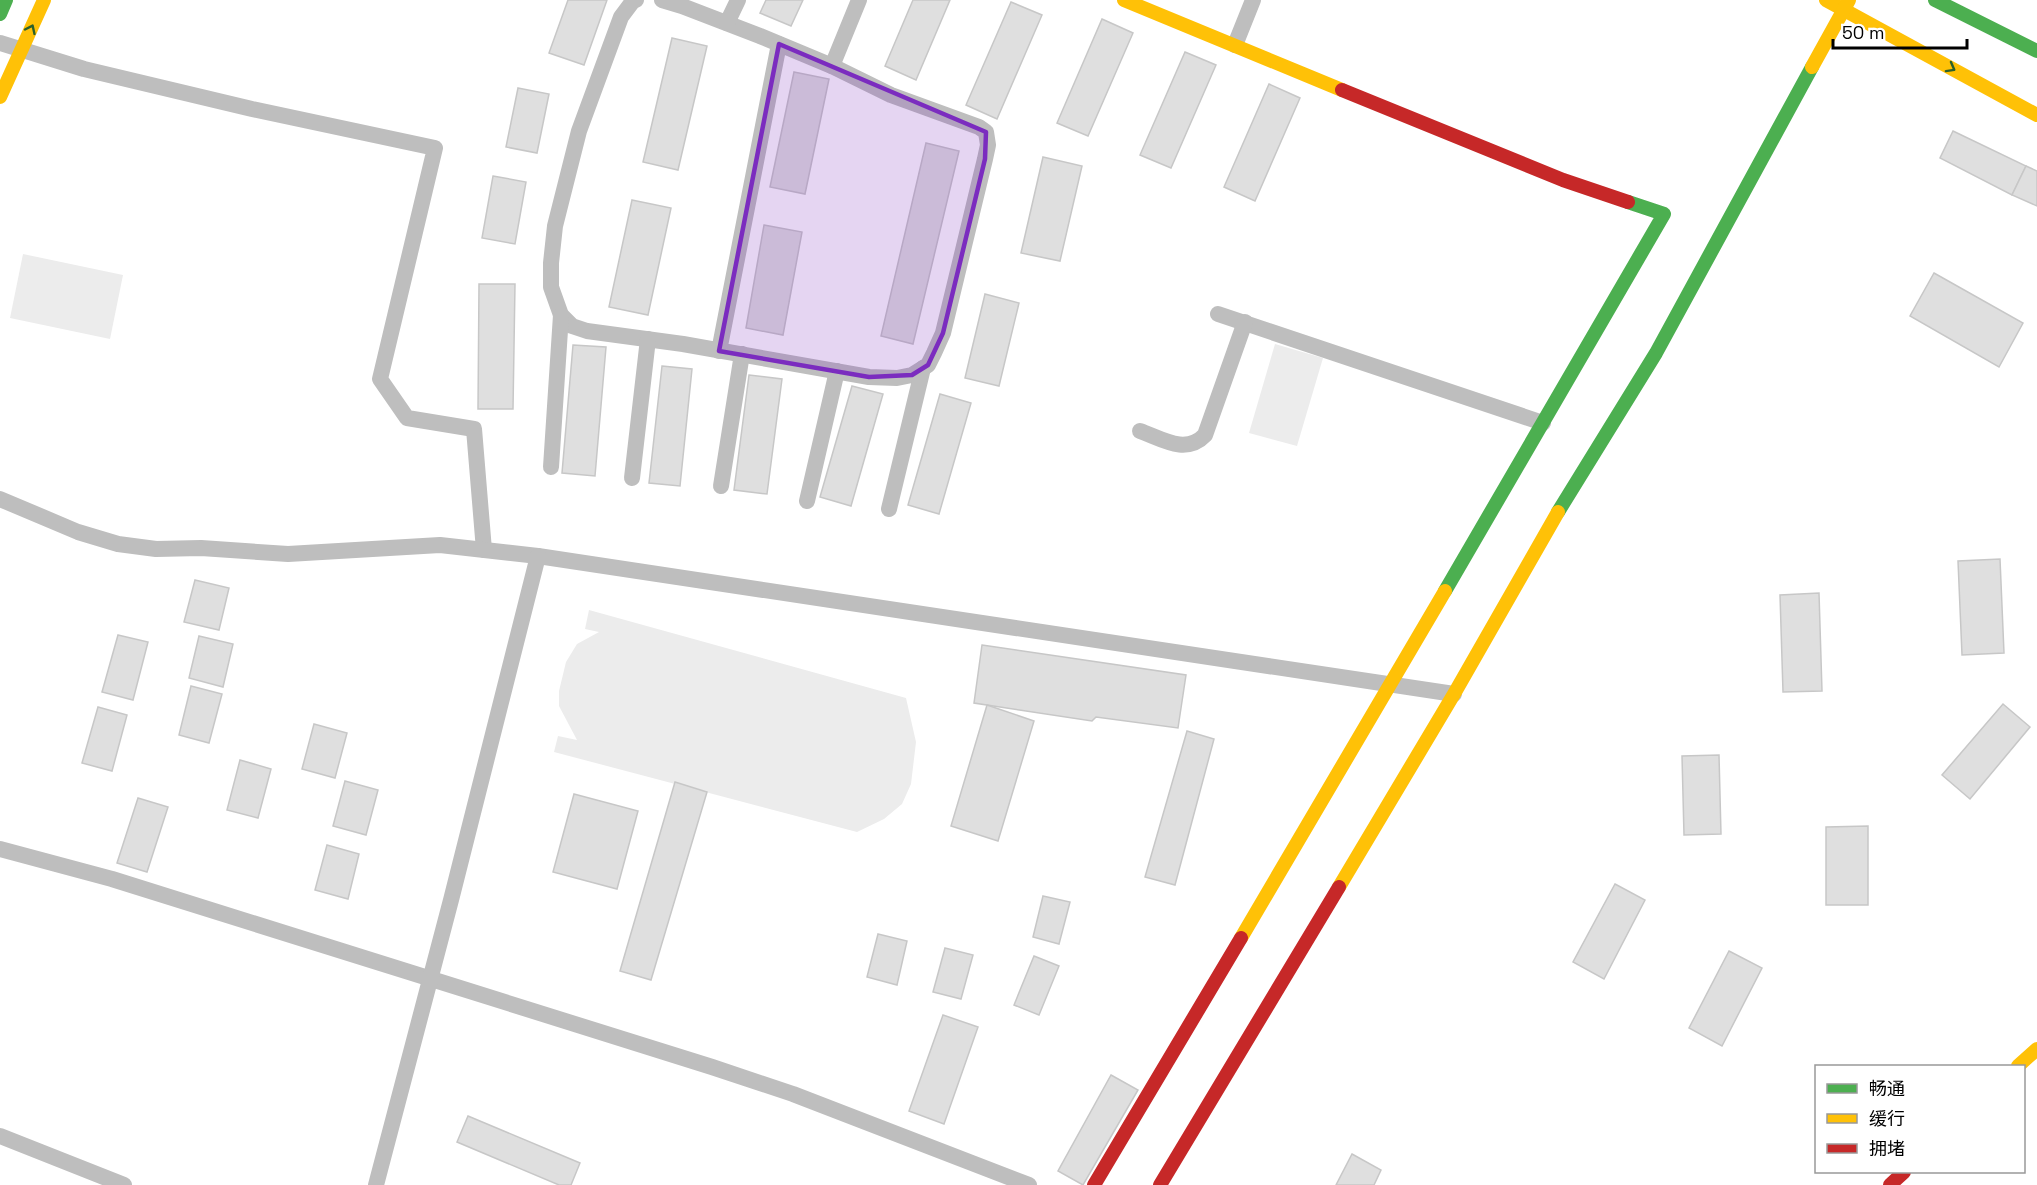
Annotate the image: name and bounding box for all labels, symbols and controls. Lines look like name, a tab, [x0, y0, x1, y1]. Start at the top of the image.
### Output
scale bar	[1833, 12, 1966, 50]
text: 50 m	[1842, 21, 1884, 44]
one-way arrow	[23, 25, 35, 36]
one-way arrow	[1945, 61, 1955, 72]
legend	[1815, 1065, 2025, 1173]
text: 畅通	[1869, 1077, 1905, 1100]
text: 缓行	[1869, 1107, 1905, 1130]
text: 拥堵	[1869, 1137, 1905, 1160]

